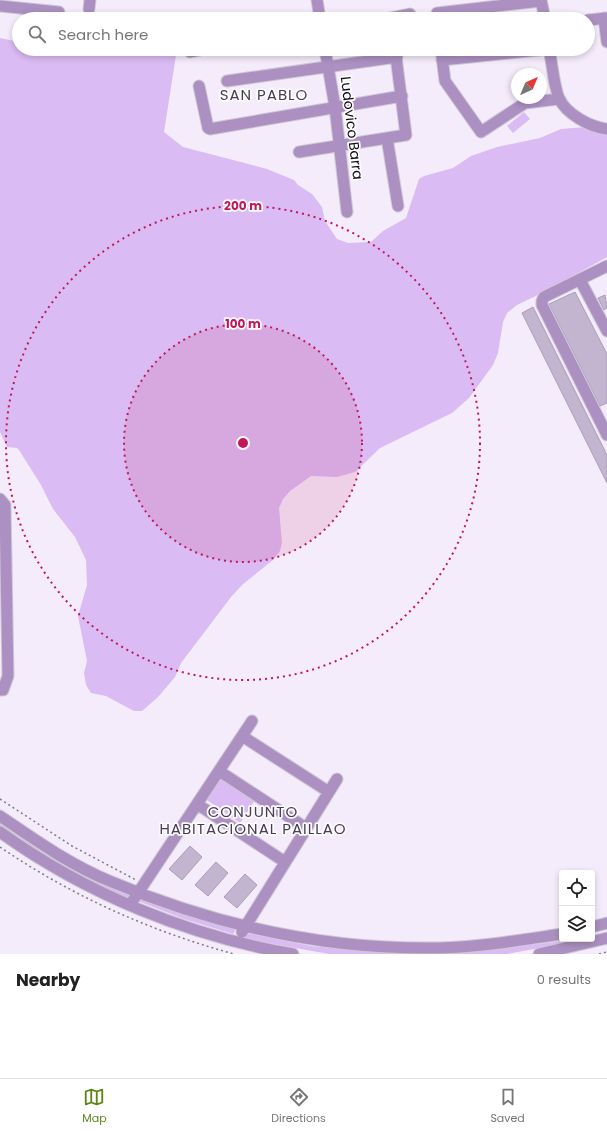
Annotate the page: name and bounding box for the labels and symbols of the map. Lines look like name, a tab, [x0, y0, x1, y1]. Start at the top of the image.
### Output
north arrow	[511, 68, 547, 104]
street label: Ludovico Barra	[336, 75, 368, 181]
district label: SAN PABLO	[220, 84, 308, 105]
text: 200 m	[224, 197, 262, 214]
text: 100 m	[225, 315, 261, 332]
centre of rings	[236, 436, 250, 450]
district label: CONJUNTO HABITACIONAL PAILLAO	[159, 801, 347, 839]

